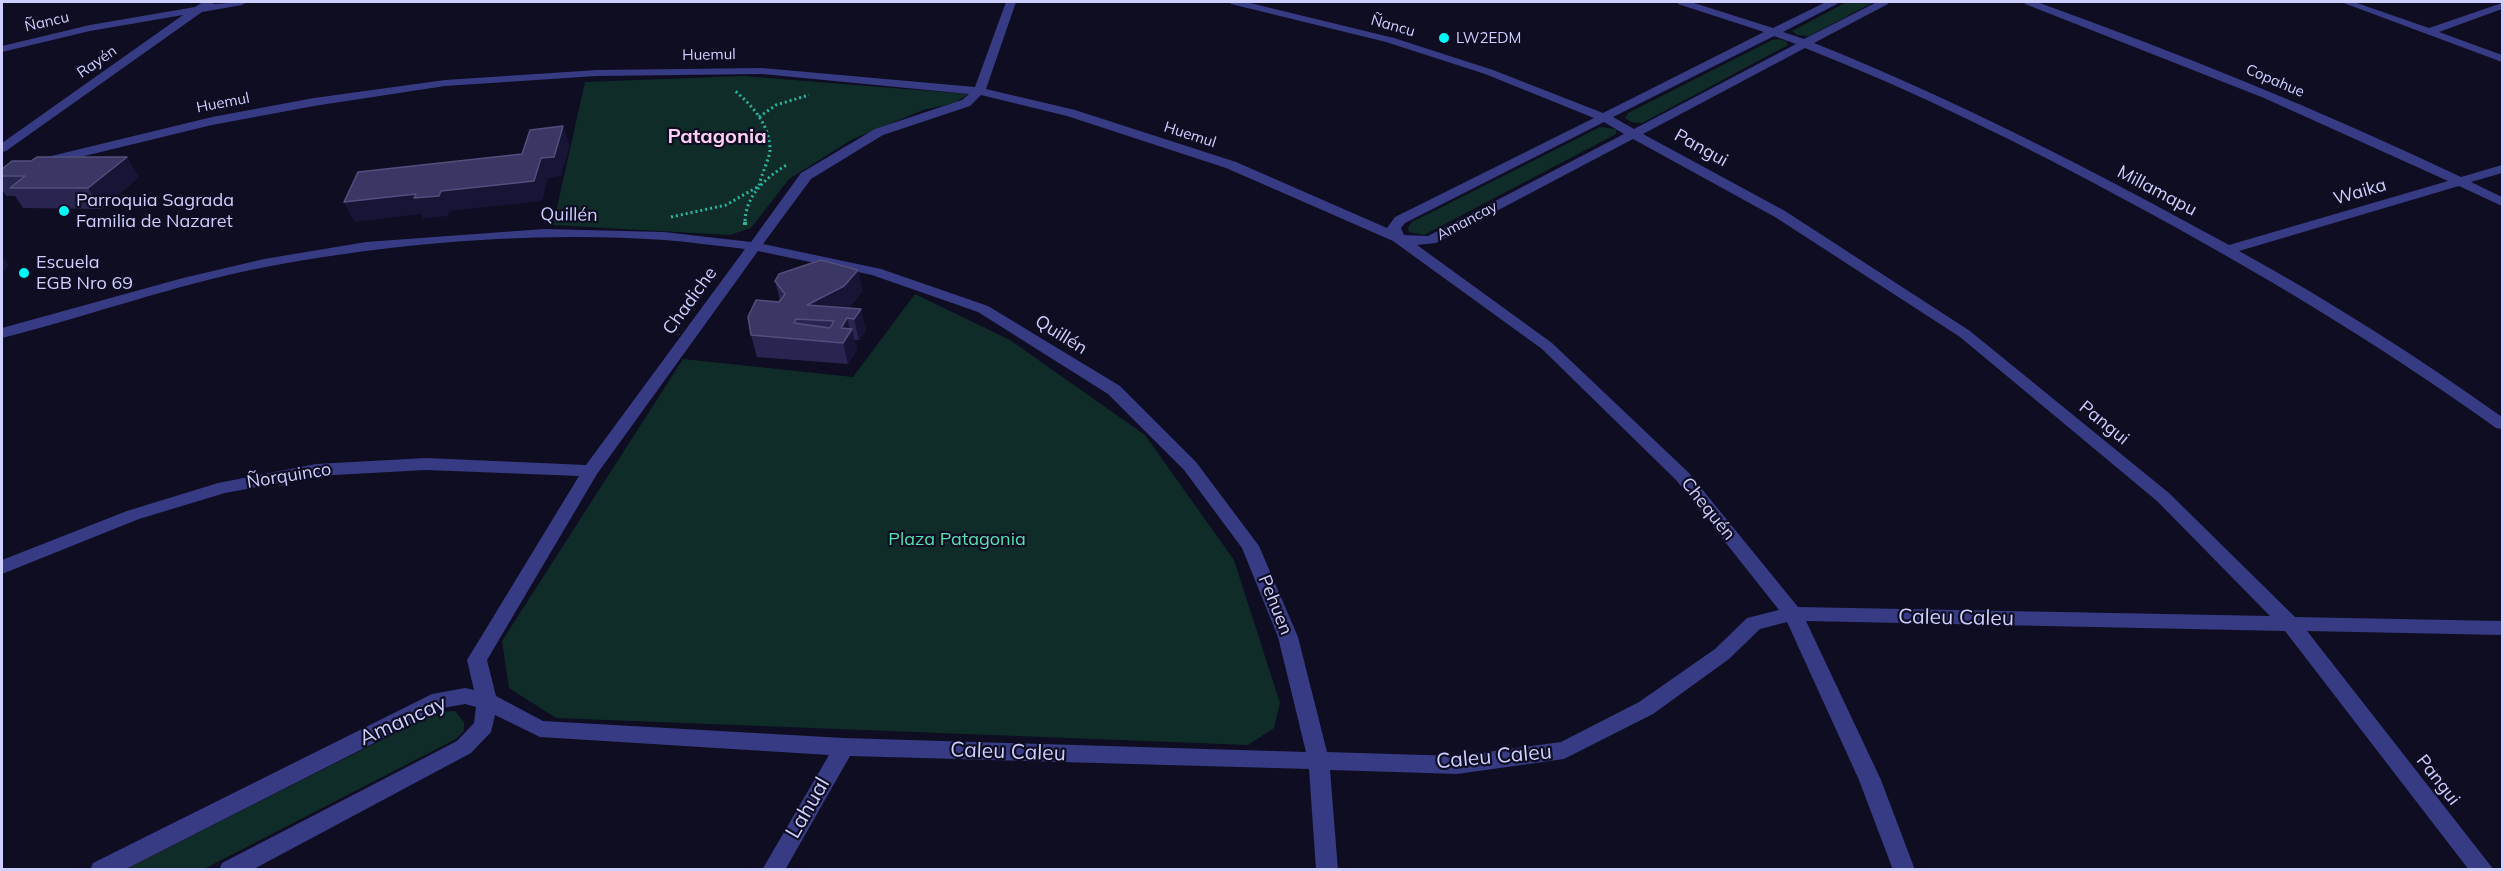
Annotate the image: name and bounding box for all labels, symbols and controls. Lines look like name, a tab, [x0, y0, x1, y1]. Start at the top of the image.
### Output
street label: Ñancu	[23, 8, 71, 36]
street label: Ñancu	[1369, 11, 1417, 41]
place label: LW2EDM	[1456, 29, 1521, 47]
marker: LW2EDM	[1437, 31, 1451, 45]
street label: Rayén	[74, 42, 120, 82]
street label: Huemul	[682, 46, 736, 64]
street label: Copahue	[2243, 61, 2307, 101]
street label: Huemul	[195, 89, 251, 117]
street label: Huemul	[1162, 118, 1218, 152]
street label: Pangui	[1670, 124, 1732, 172]
district label: Patagonia	[667, 125, 767, 149]
street label: Millamapu	[2114, 161, 2200, 221]
street label: Waika	[2331, 174, 2389, 210]
place label: Parroquia Sagrada Familia de Nazaret	[76, 190, 234, 232]
street label: Amancay	[1434, 198, 1500, 244]
marker: Parroquia Sagrada Familia de Nazaret	[57, 204, 71, 218]
street label: Quillén	[540, 204, 598, 226]
place label: Escuela EGB Nro 69	[36, 252, 133, 294]
street label: Chadiche	[658, 263, 722, 339]
marker: Escuela EGB Nro 69	[17, 266, 31, 280]
street label: Quillén	[1031, 311, 1091, 359]
street label: Pangui	[2075, 396, 2133, 450]
street label: Ñorquinco	[245, 459, 333, 493]
street label: Chequén	[1676, 473, 1740, 545]
park label: Plaza Patagonia	[888, 529, 1026, 551]
street label: Pehuen	[1253, 572, 1297, 638]
street label: Caleu Caleu	[1898, 604, 2014, 632]
street label: Amancay	[356, 691, 450, 751]
street label: Caleu Caleu	[950, 737, 1066, 767]
street label: Caleu Caleu	[1435, 739, 1553, 775]
street label: Pangui	[2412, 750, 2464, 810]
street label: Lahual	[781, 773, 835, 843]

